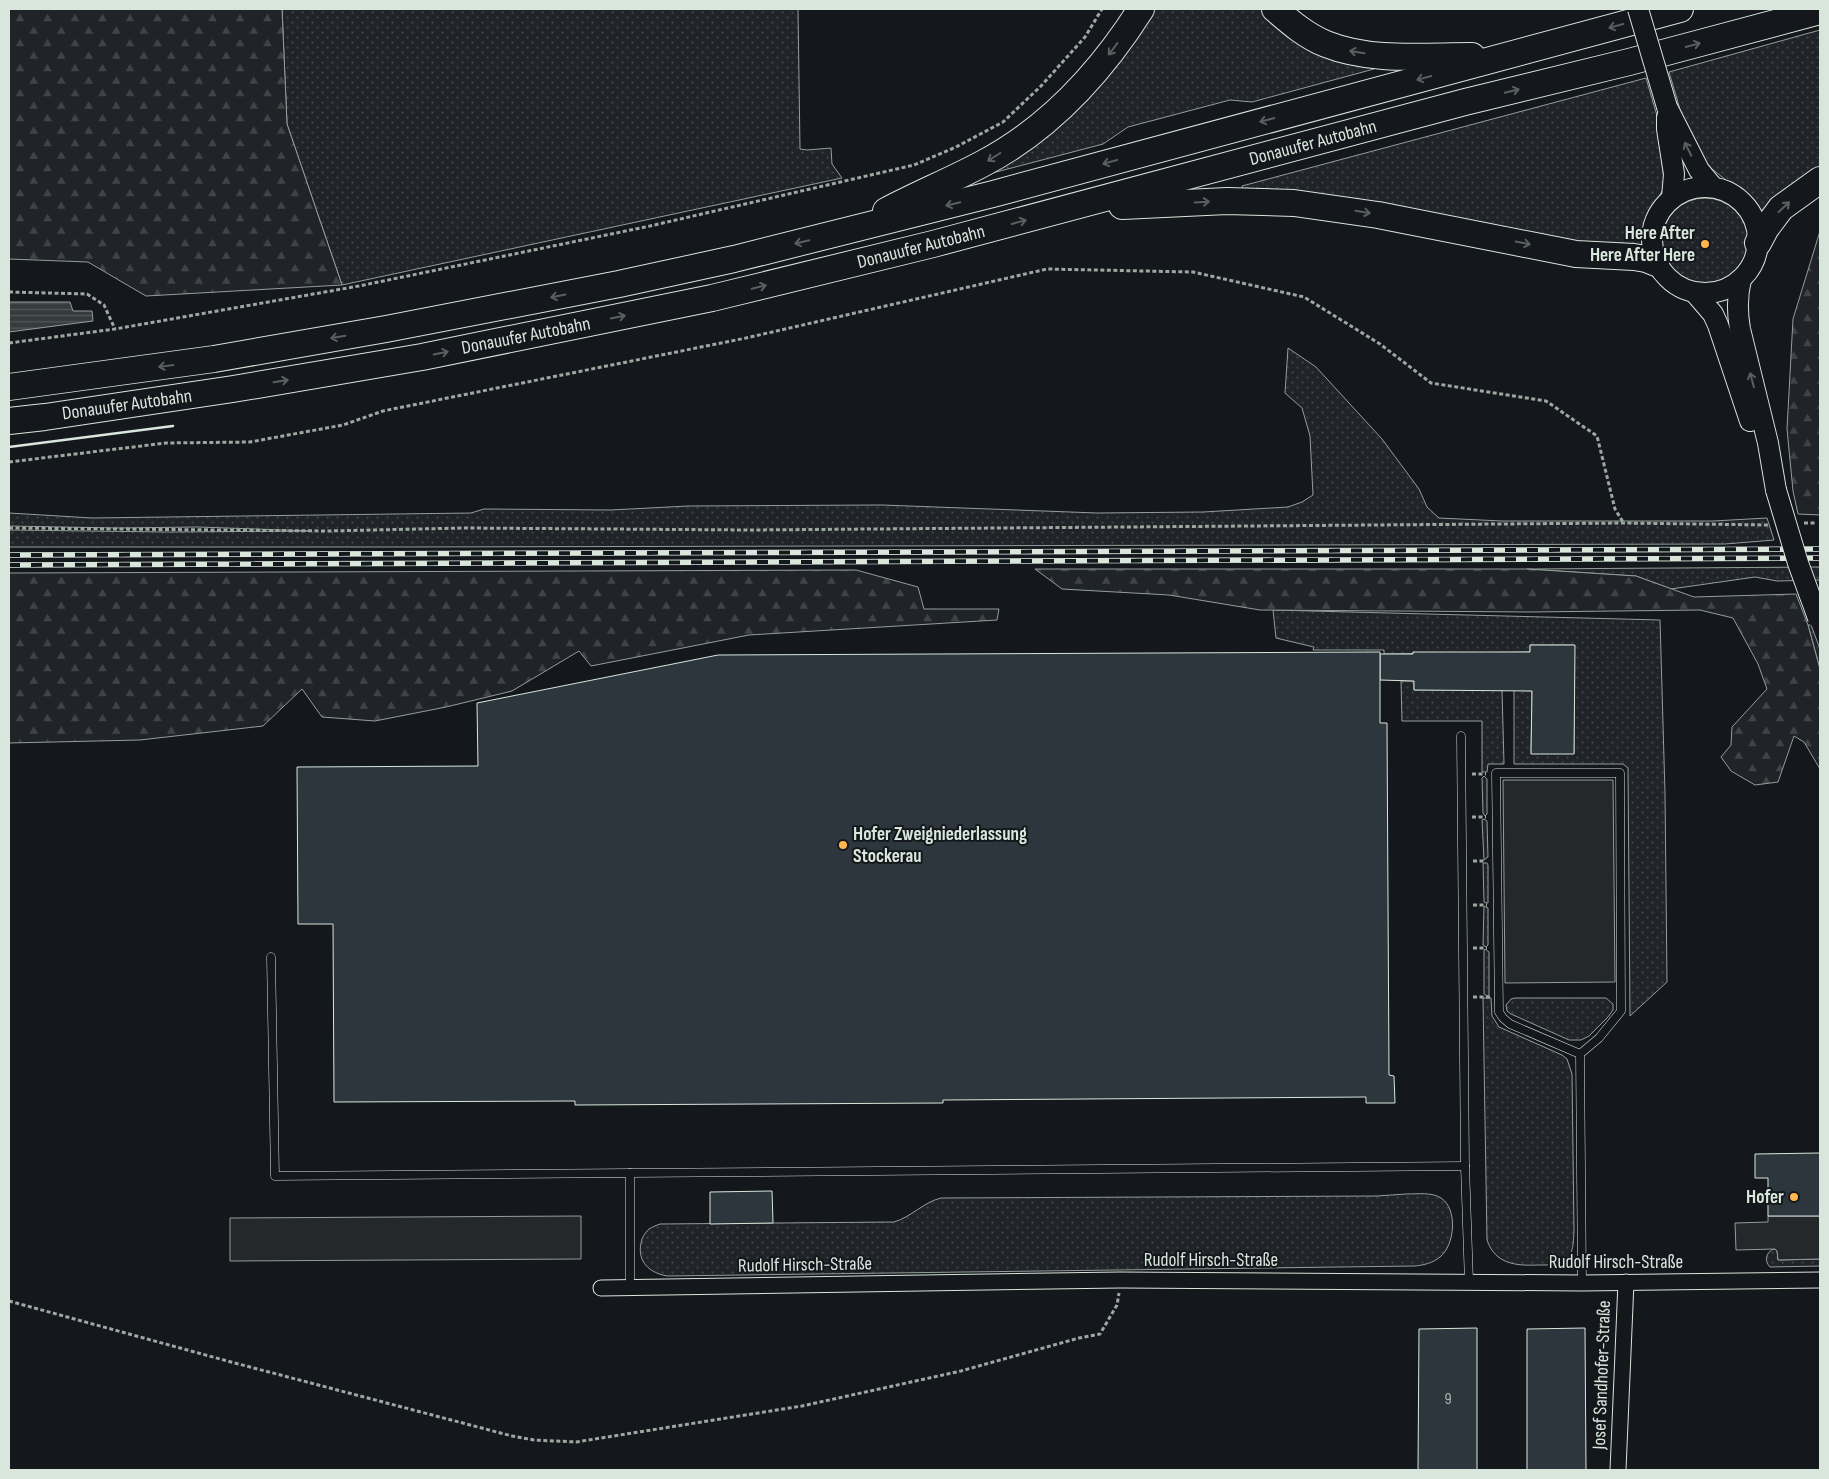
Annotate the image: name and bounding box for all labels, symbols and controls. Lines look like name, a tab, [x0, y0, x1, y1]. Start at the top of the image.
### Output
one-way arrow	[1608, 22, 1624, 32]
one-way arrow	[1684, 40, 1700, 49]
one-way arrow	[1108, 42, 1119, 55]
one-way arrow	[1349, 47, 1365, 57]
one-way arrow	[1416, 74, 1432, 83]
one-way arrow	[1503, 86, 1519, 95]
street label: Donauufer Autobahn	[1247, 115, 1379, 171]
one-way arrow	[1259, 116, 1275, 125]
one-way arrow	[1683, 141, 1693, 156]
one-way arrow	[987, 153, 1001, 163]
one-way arrow	[1102, 158, 1118, 167]
one-way arrow	[1193, 198, 1209, 207]
one-way arrow	[945, 200, 961, 209]
one-way arrow	[1777, 201, 1790, 213]
one-way arrow	[1355, 208, 1371, 218]
one-way arrow	[1010, 217, 1026, 226]
street label: Donauufer Autobahn	[855, 220, 987, 274]
place label: Here After Here After Here	[1590, 222, 1695, 267]
one-way arrow	[795, 238, 811, 247]
marker: Here After Here After Here	[1699, 238, 1711, 250]
one-way arrow	[1514, 239, 1530, 249]
one-way arrow	[751, 282, 767, 291]
one-way arrow	[551, 291, 567, 301]
street label: Donauufer Autobahn	[460, 312, 592, 360]
one-way arrow	[609, 312, 625, 321]
one-way arrow	[331, 333, 347, 343]
one-way arrow	[433, 347, 449, 357]
one-way arrow	[158, 361, 174, 371]
one-way arrow	[1747, 372, 1756, 388]
one-way arrow	[273, 376, 289, 386]
street label: Donauufer Autobahn	[61, 385, 193, 425]
place label: Hofer Zweigniederlassung Stockerau	[853, 823, 1027, 868]
marker: Hofer Zweigniederlassung Stockerau	[837, 839, 849, 851]
place label: Hofer	[1746, 1186, 1784, 1209]
marker: Hofer	[1788, 1191, 1800, 1203]
street label: Rudolf Hirsch-Straße	[1144, 1249, 1278, 1272]
street label: Rudolf Hirsch-Straße	[1549, 1251, 1683, 1274]
street label: Rudolf Hirsch-Straße	[738, 1252, 872, 1278]
street label: Josef Sandhofer-Straße	[1588, 1300, 1616, 1451]
house number: 9	[1444, 1390, 1452, 1409]

